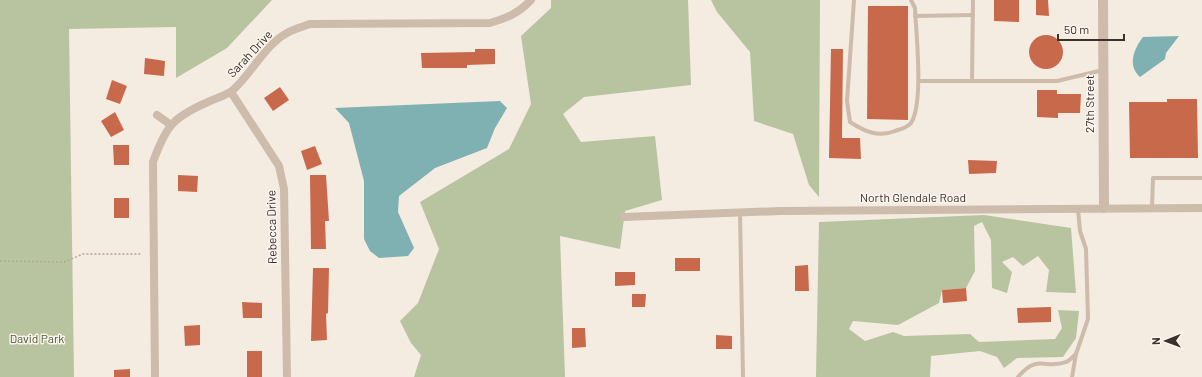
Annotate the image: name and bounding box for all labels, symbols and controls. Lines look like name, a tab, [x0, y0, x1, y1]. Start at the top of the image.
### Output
scale bar	[1058, 16, 1124, 42]
text: 50 m	[1064, 22, 1089, 36]
street label: Sarah Drive	[224, 27, 275, 80]
street label: 27th Street	[1082, 75, 1096, 133]
street label: Rebecca Drive	[263, 190, 279, 264]
street label: North Glendale Road	[860, 190, 966, 204]
north arrow	[1146, 321, 1186, 361]
park label: David Park	[10, 331, 64, 345]
text: N	[1149, 337, 1162, 345]

